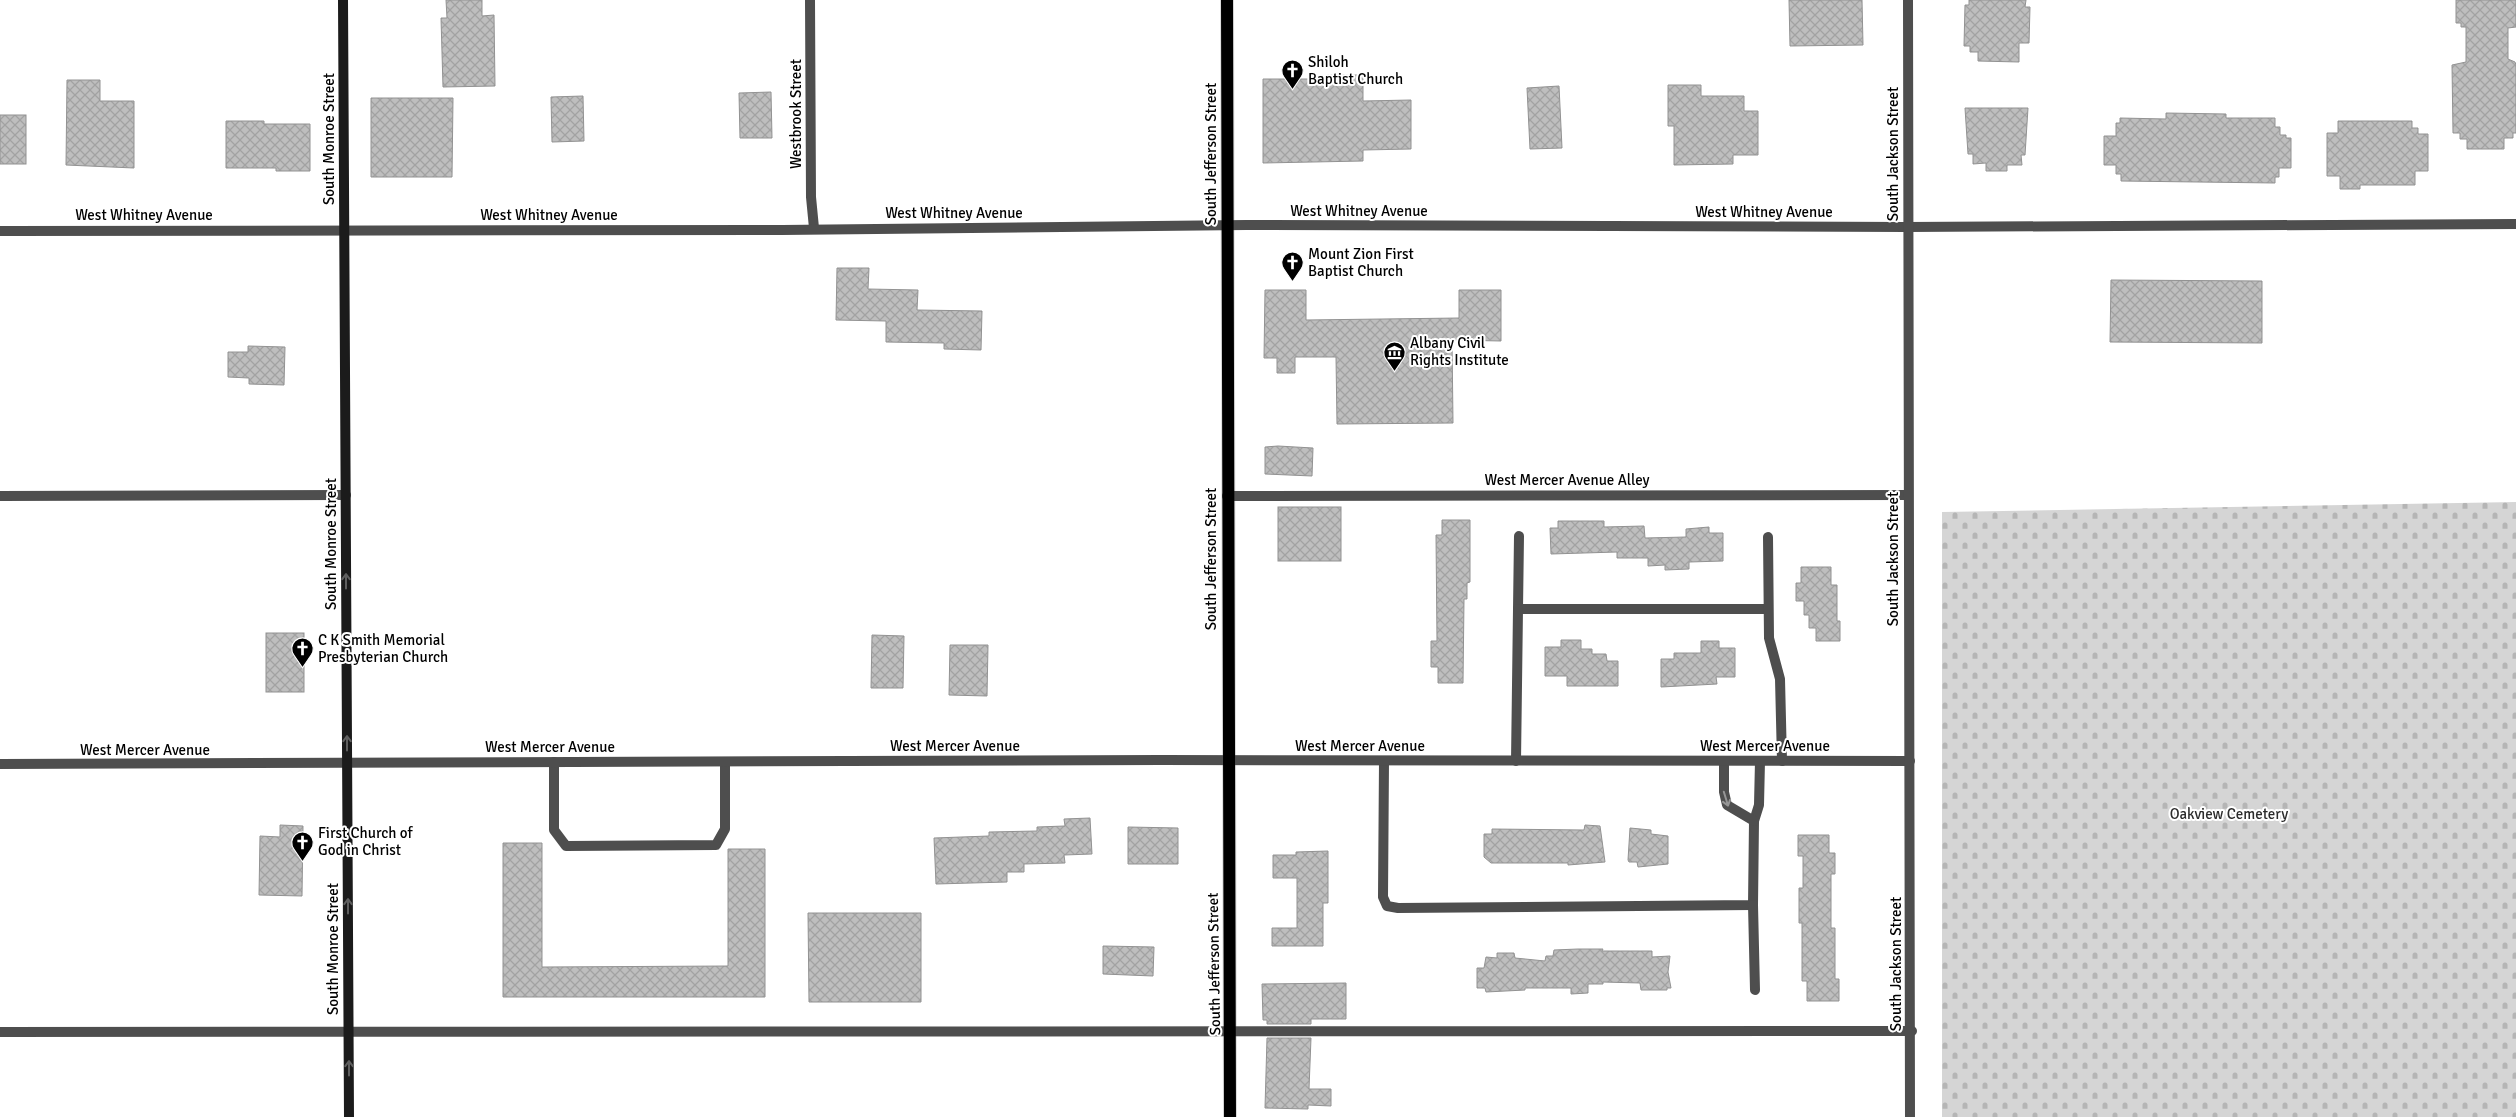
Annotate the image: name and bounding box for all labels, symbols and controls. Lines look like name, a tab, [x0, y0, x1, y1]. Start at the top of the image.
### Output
place label: Shiloh Baptist Church	[1308, 53, 1403, 88]
street label: Westbrook Street	[787, 59, 805, 169]
church icon: Shiloh Baptist Church	[1280, 59, 1304, 90]
street label: South Monroe Street	[320, 73, 338, 205]
street label: South Jefferson Street	[1202, 83, 1220, 225]
street label: South Jackson Street	[1884, 87, 1902, 221]
street label: West Whitney Avenue	[1290, 202, 1428, 220]
street label: West Whitney Avenue	[1695, 203, 1833, 221]
street label: West Whitney Avenue	[885, 204, 1023, 222]
street label: West Whitney Avenue	[75, 206, 213, 224]
street label: West Whitney Avenue	[480, 206, 618, 224]
place label: Mount Zion First Baptist Church	[1308, 245, 1414, 280]
church icon: Mount Zion First Baptist Church	[1280, 251, 1304, 282]
place label: Albany Civil Rights Institute	[1410, 334, 1509, 369]
museum icon: Albany Civil Rights Institute	[1382, 340, 1406, 371]
street label: West Mercer Avenue Alley	[1484, 471, 1650, 489]
street label: South Monroe Street	[322, 478, 340, 610]
street label: South Jefferson Street	[1202, 488, 1220, 630]
street label: South Jackson Street	[1884, 492, 1902, 626]
one-way arrow	[341, 573, 351, 590]
place label: C K Smith Memorial Presbyterian Church	[318, 631, 448, 666]
church icon: C K Smith Memorial Presbyterian Church	[290, 637, 314, 668]
one-way arrow	[342, 736, 352, 752]
street label: West Mercer Avenue	[890, 737, 1020, 755]
street label: West Mercer Avenue	[1295, 737, 1425, 755]
street label: West Mercer Avenue	[1700, 737, 1830, 755]
street label: West Mercer Avenue	[485, 738, 615, 756]
street label: West Mercer Avenue	[80, 741, 210, 759]
one-way arrow	[1722, 790, 1732, 806]
park label: Oakview Cemetery	[2170, 805, 2288, 823]
place label: First Church of God in Christ	[318, 824, 413, 859]
church icon: First Church of God in Christ	[290, 830, 314, 861]
street label: South Monroe Street	[324, 883, 342, 1015]
street label: South Jefferson Street	[1204, 892, 1224, 1036]
street label: South Jackson Street	[1887, 897, 1905, 1031]
one-way arrow	[343, 898, 353, 914]
one-way arrow	[344, 1061, 354, 1077]

